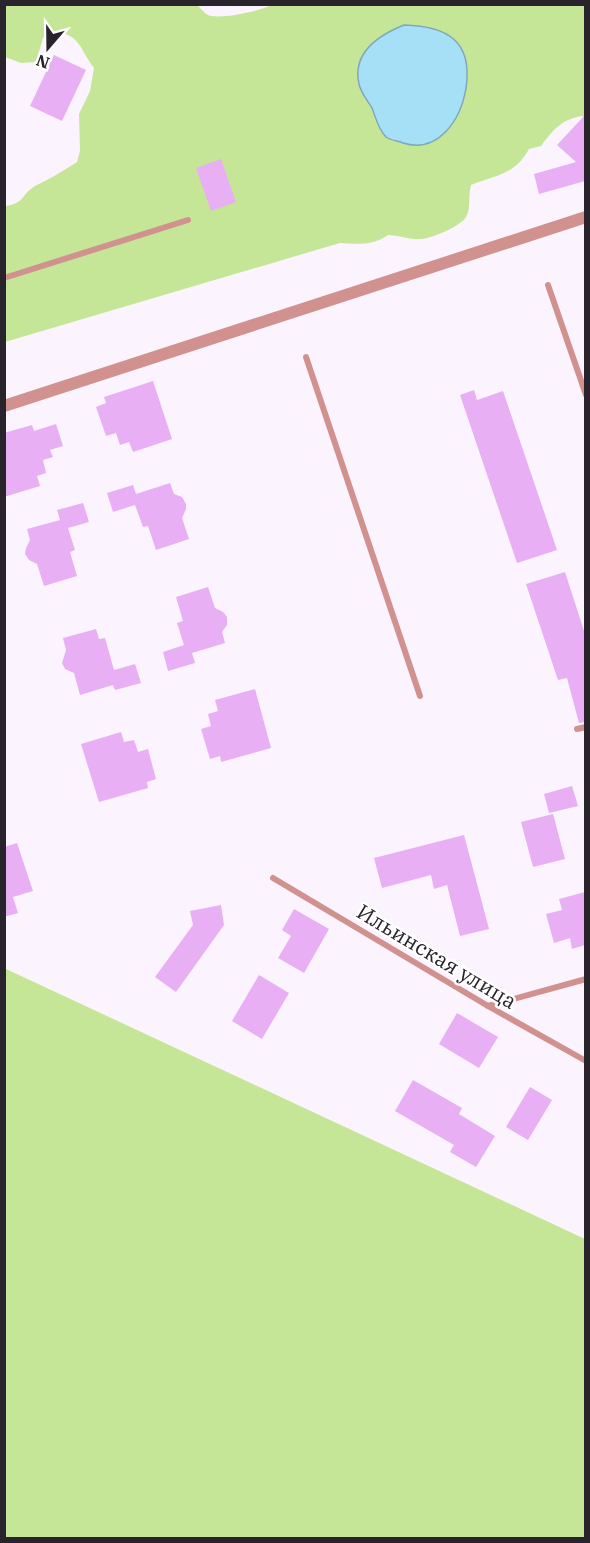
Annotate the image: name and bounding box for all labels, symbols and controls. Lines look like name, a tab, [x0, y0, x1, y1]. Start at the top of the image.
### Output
north arrow	[18, 18, 78, 78]
text: N	[34, 51, 52, 74]
street label: Ильинская улица	[352, 897, 522, 1015]

